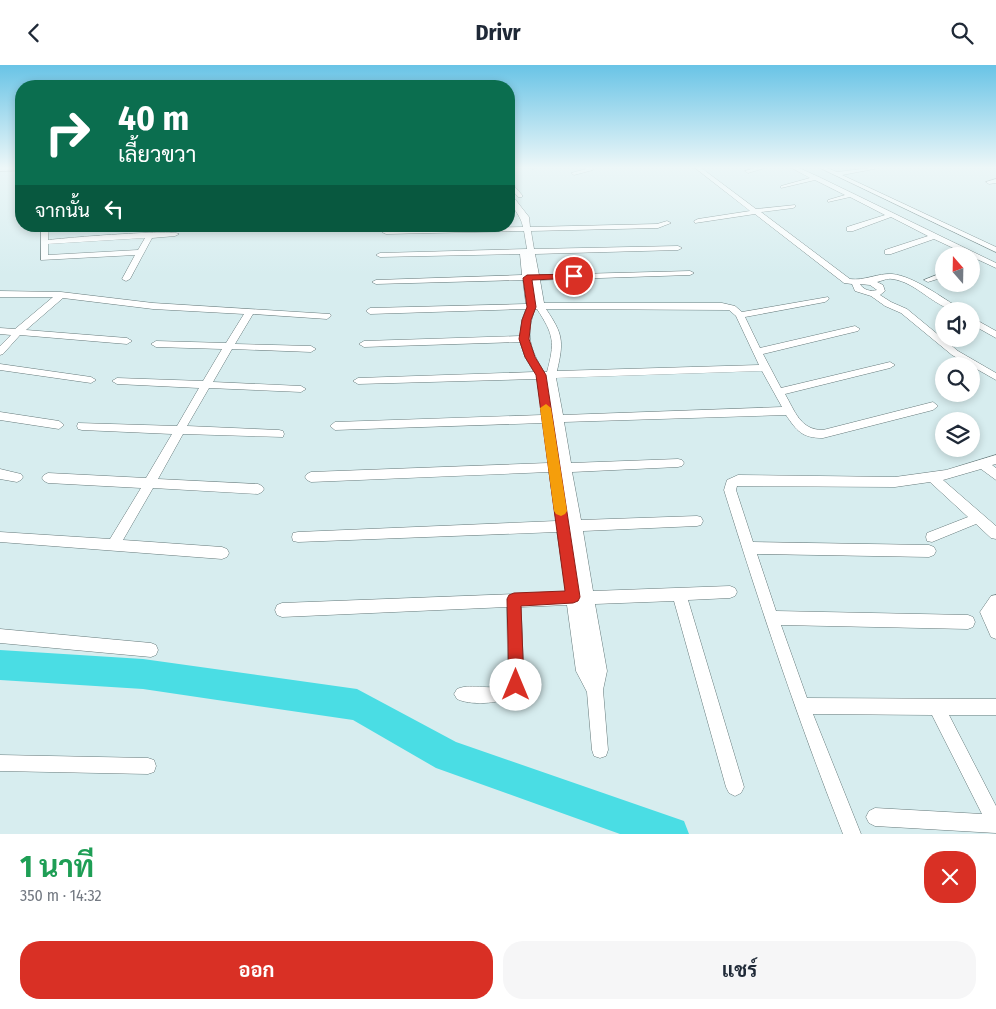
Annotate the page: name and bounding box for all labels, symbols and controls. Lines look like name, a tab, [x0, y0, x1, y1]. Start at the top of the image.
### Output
icon: back	[20, 19, 48, 47]
text: Drivr	[475, 19, 521, 46]
icon: search	[948, 19, 976, 47]
text: 40 m	[118, 97, 189, 139]
icon: right	[35, 100, 100, 165]
text: เลี้ยวขวา	[118, 141, 196, 168]
icon: left	[100, 195, 128, 223]
text: จากนั้น	[35, 199, 90, 222]
north arrow	[935, 247, 980, 293]
map controls	[935, 247, 980, 457]
pin	[553, 255, 595, 297]
icon: arrive	[560, 262, 588, 290]
button: sound	[935, 302, 980, 347]
button: search	[935, 357, 980, 402]
button: layers	[935, 412, 980, 457]
position arrow	[489, 658, 541, 710]
text: 1 นาที	[20, 849, 94, 885]
button: close	[924, 851, 976, 903]
text: 350 m · 14:32	[20, 886, 102, 905]
button: ออก	[20, 941, 493, 999]
button: แชร์	[503, 941, 976, 999]

